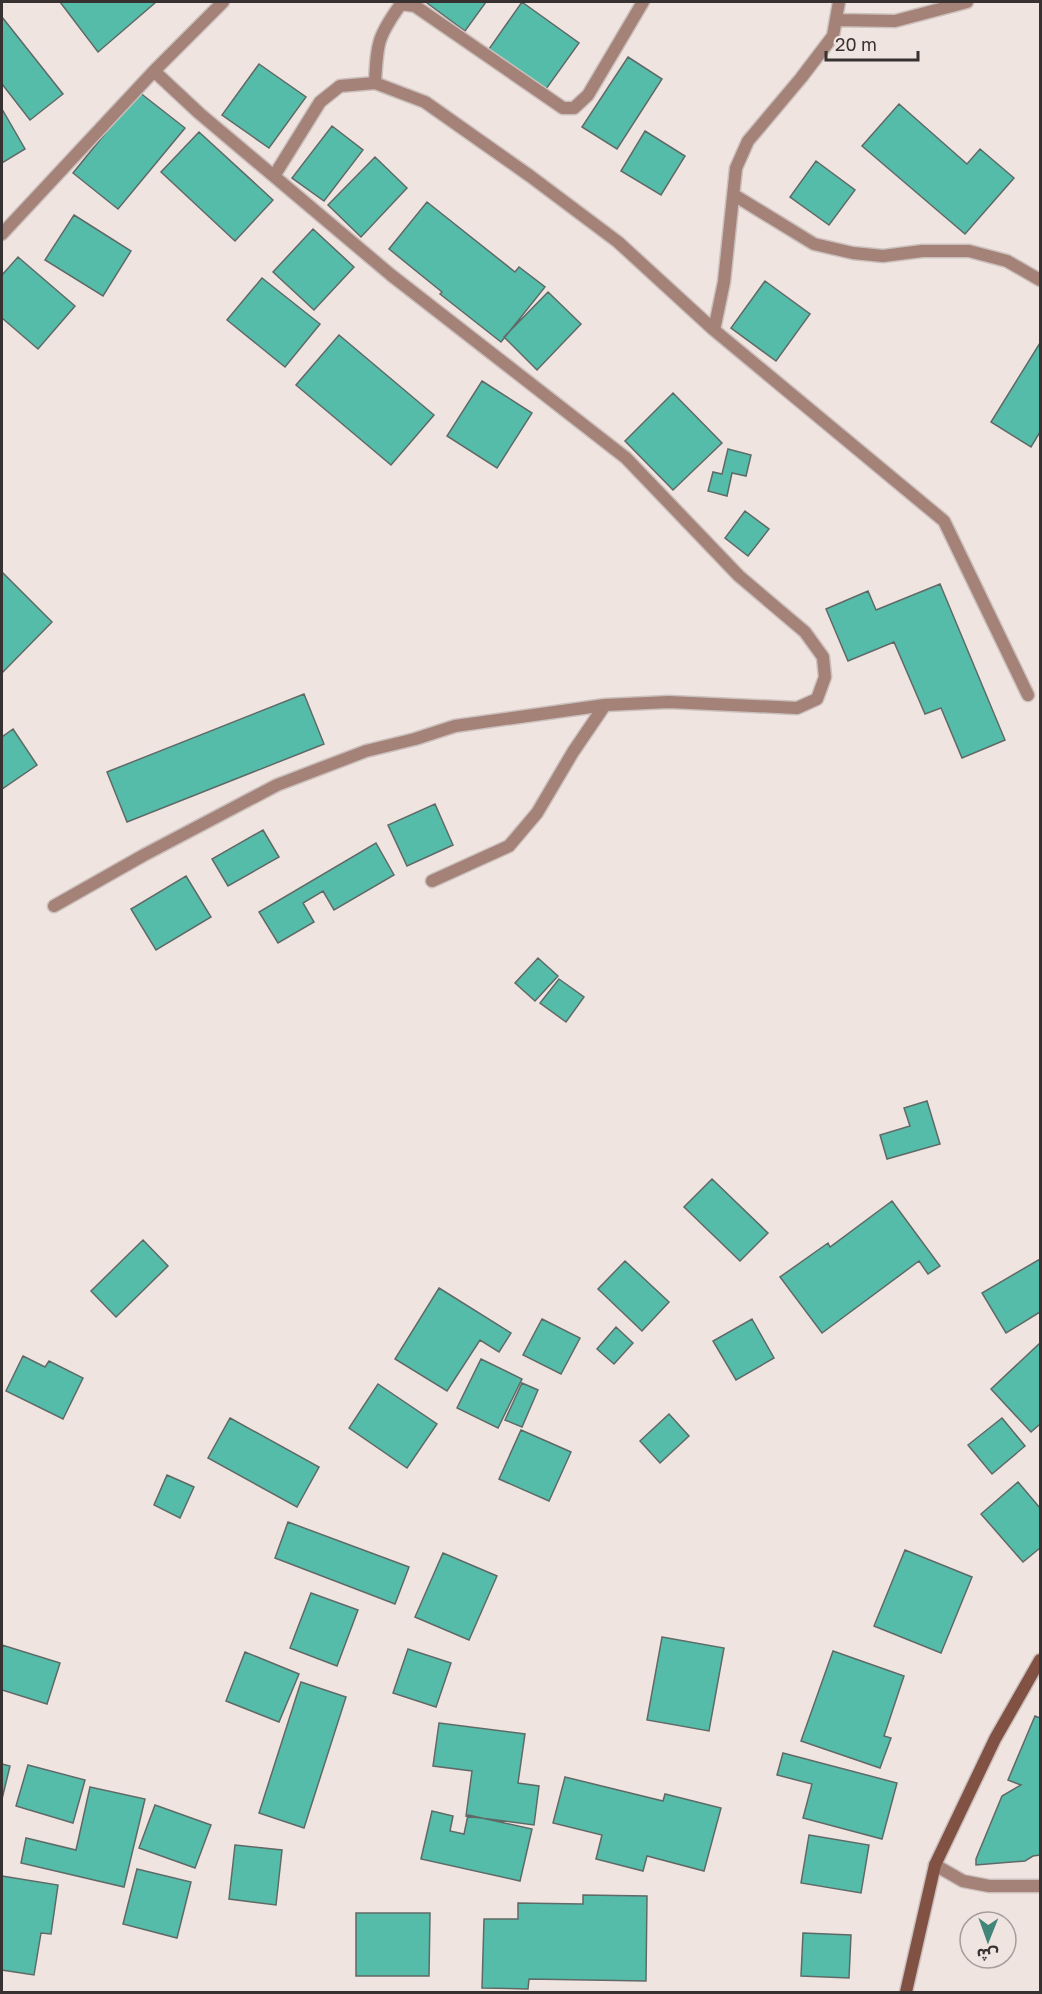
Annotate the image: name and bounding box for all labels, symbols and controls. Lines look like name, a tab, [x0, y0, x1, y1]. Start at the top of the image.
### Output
scale bar	[826, 24, 918, 62]
text: 20 m	[835, 33, 877, 55]
north arrow	[958, 1910, 1018, 1970]
text: ش	[977, 1945, 999, 1965]

